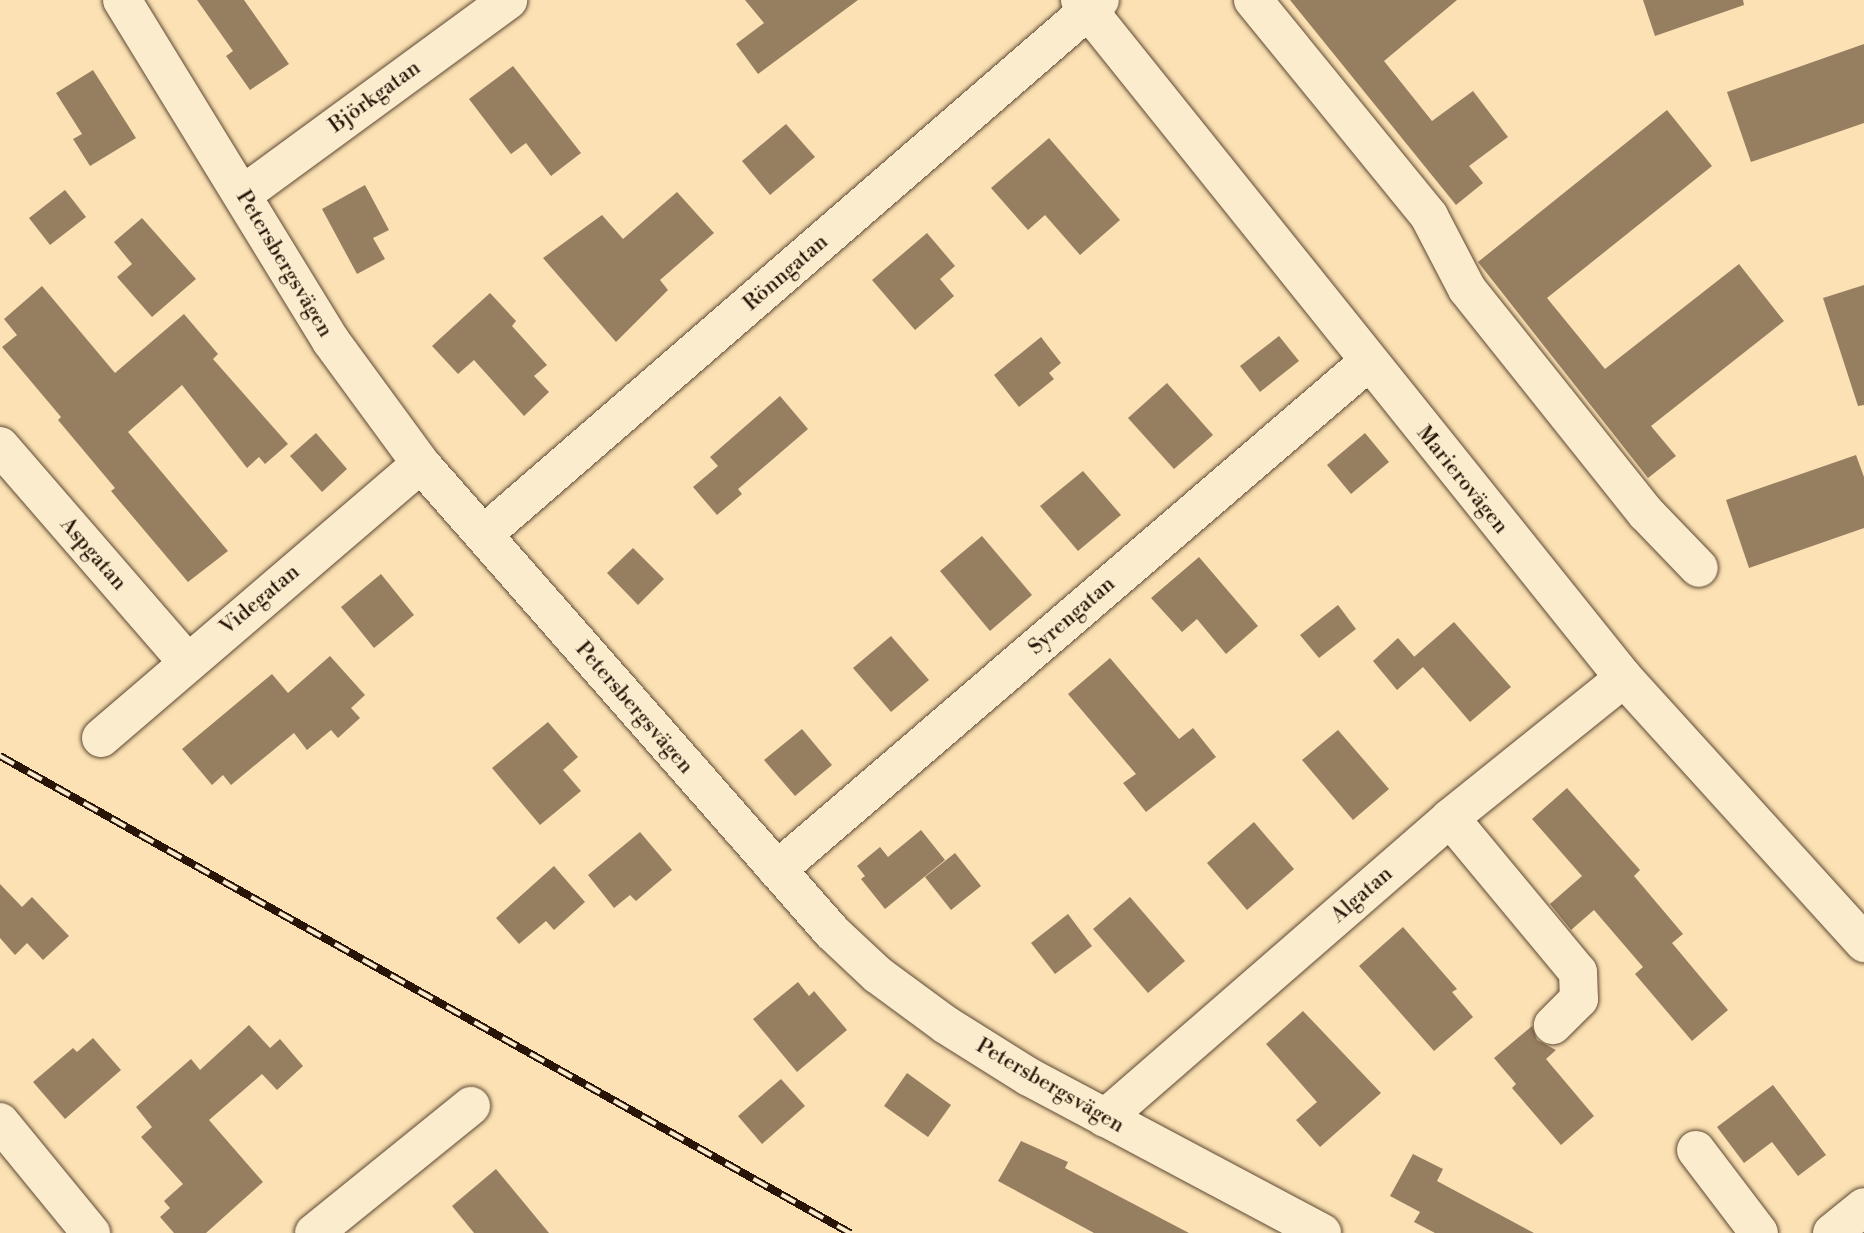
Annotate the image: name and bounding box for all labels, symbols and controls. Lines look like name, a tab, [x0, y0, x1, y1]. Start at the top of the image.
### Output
street label: Björkgatan	[324, 55, 426, 139]
street label: Petersbergsvägen	[230, 186, 338, 342]
street label: Rönngatan	[739, 230, 833, 316]
street label: Marierovägen	[1411, 421, 1513, 539]
street label: Aspgatan	[55, 512, 131, 596]
street label: Videgatan	[215, 560, 305, 640]
street label: Syrengatan	[1024, 572, 1120, 660]
street label: Petersbergsvägen	[570, 637, 698, 779]
street label: Algatan	[1326, 862, 1398, 928]
street label: Petersbergsvägen	[972, 1033, 1128, 1139]

